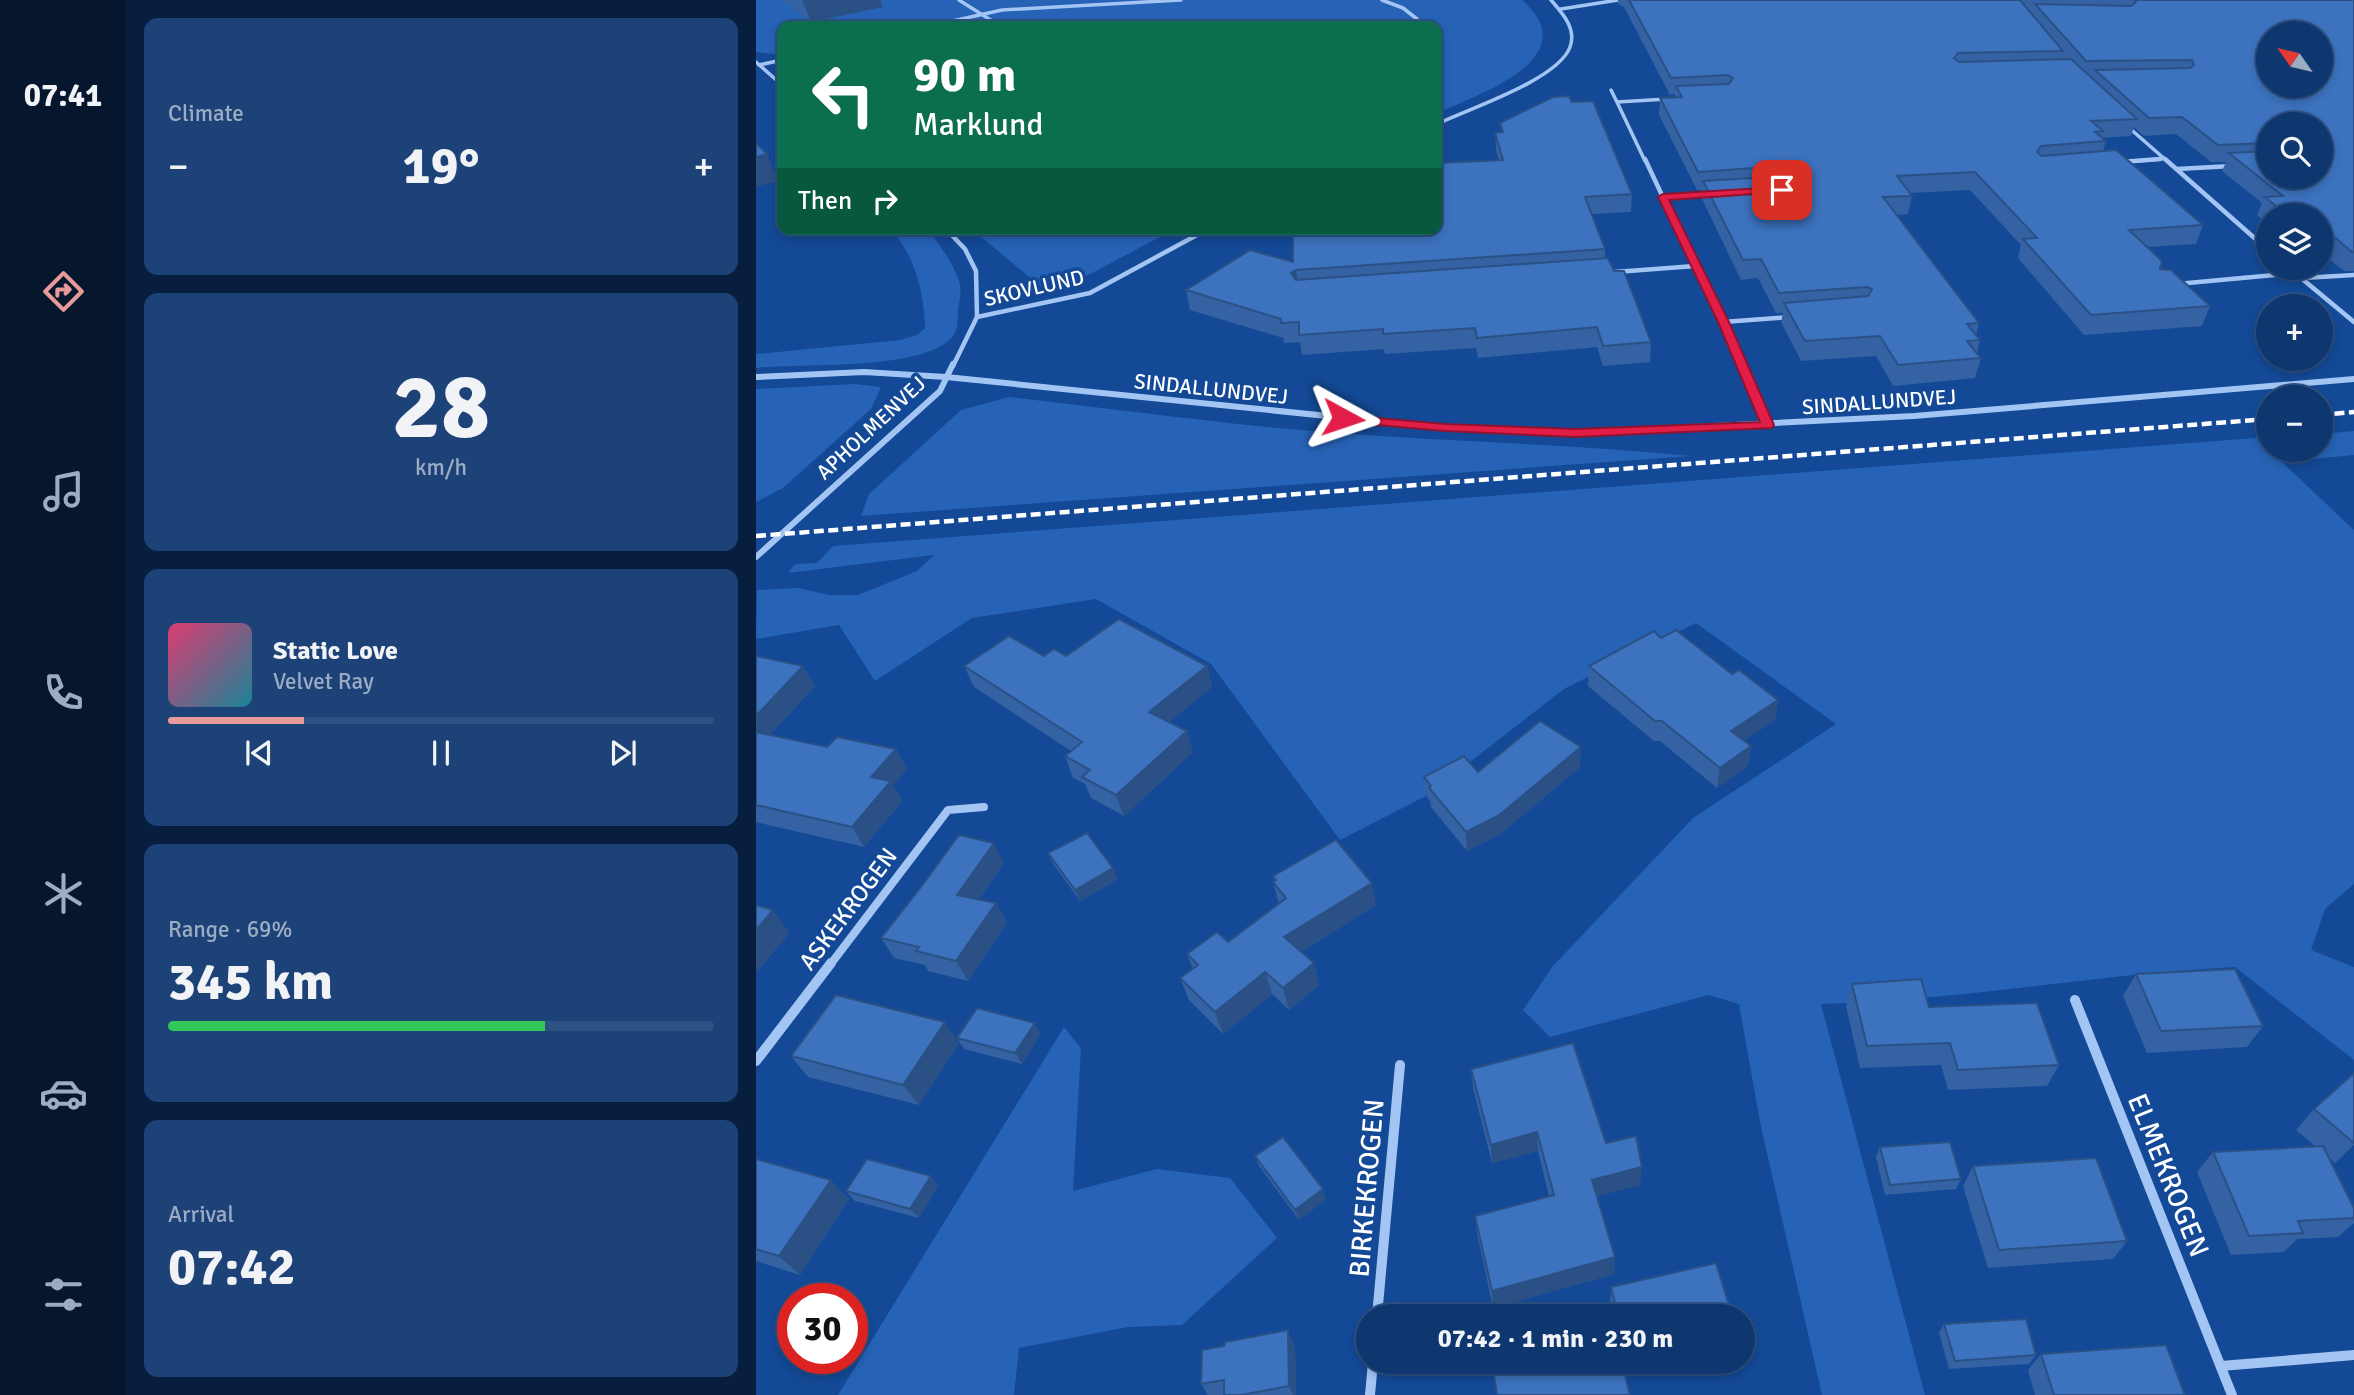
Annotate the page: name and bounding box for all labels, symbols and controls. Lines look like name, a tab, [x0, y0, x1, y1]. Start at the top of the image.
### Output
north arrow	[2256, 21, 2333, 98]
map controls	[2256, 21, 2333, 462]
text: 90 m	[913, 45, 1016, 105]
icon: left	[798, 49, 889, 140]
text: 07:41	[24, 76, 102, 115]
text: Climate	[168, 99, 244, 128]
text: Marklund	[913, 105, 1043, 144]
button: search	[2256, 112, 2333, 189]
text: 19°	[403, 134, 479, 198]
text: −	[168, 143, 189, 190]
text: +	[693, 143, 714, 190]
pin	[1752, 160, 1812, 220]
icon: arrive	[1763, 171, 1801, 209]
icon: right	[866, 182, 904, 220]
text: Then	[798, 185, 852, 217]
button: layers	[2256, 203, 2333, 280]
street label: SKOVLUND	[981, 264, 1087, 312]
icon: directions	[39, 267, 88, 316]
button: +	[2256, 294, 2333, 371]
text: 28	[392, 351, 490, 464]
street label: SINDALLUNDVEJ	[1133, 368, 1289, 410]
street label: APHOLMENVEJ	[811, 371, 931, 485]
position arrow	[1306, 381, 1380, 455]
street label: SINDALLUNDVEJ	[1801, 384, 1957, 420]
button: −	[2256, 385, 2333, 462]
text: km/h	[415, 453, 467, 482]
icon: music	[39, 467, 88, 516]
text: Static Love	[273, 635, 398, 667]
text: Velvet Ray	[273, 667, 374, 696]
icon: phone	[39, 668, 88, 717]
icon: previous	[240, 734, 278, 772]
icon: pause	[422, 734, 460, 772]
icon: next	[604, 734, 642, 772]
street label: ASKEKROGEN	[792, 842, 904, 976]
icon: climate	[39, 869, 88, 918]
text: Range · 69%	[168, 915, 292, 944]
text: 345 km	[168, 950, 333, 1014]
icon: car	[39, 1069, 88, 1118]
street label: ELMEKROGEN	[2120, 1089, 2216, 1262]
street label: BIRKEKROGEN	[1342, 1098, 1392, 1279]
text: Arrival	[168, 1200, 234, 1229]
text: 07:42	[168, 1235, 296, 1299]
icon: filters	[39, 1270, 88, 1319]
speed limit sign: 30	[777, 1283, 868, 1374]
text: 07:42 · 1 min · 230 m	[1438, 1323, 1673, 1355]

